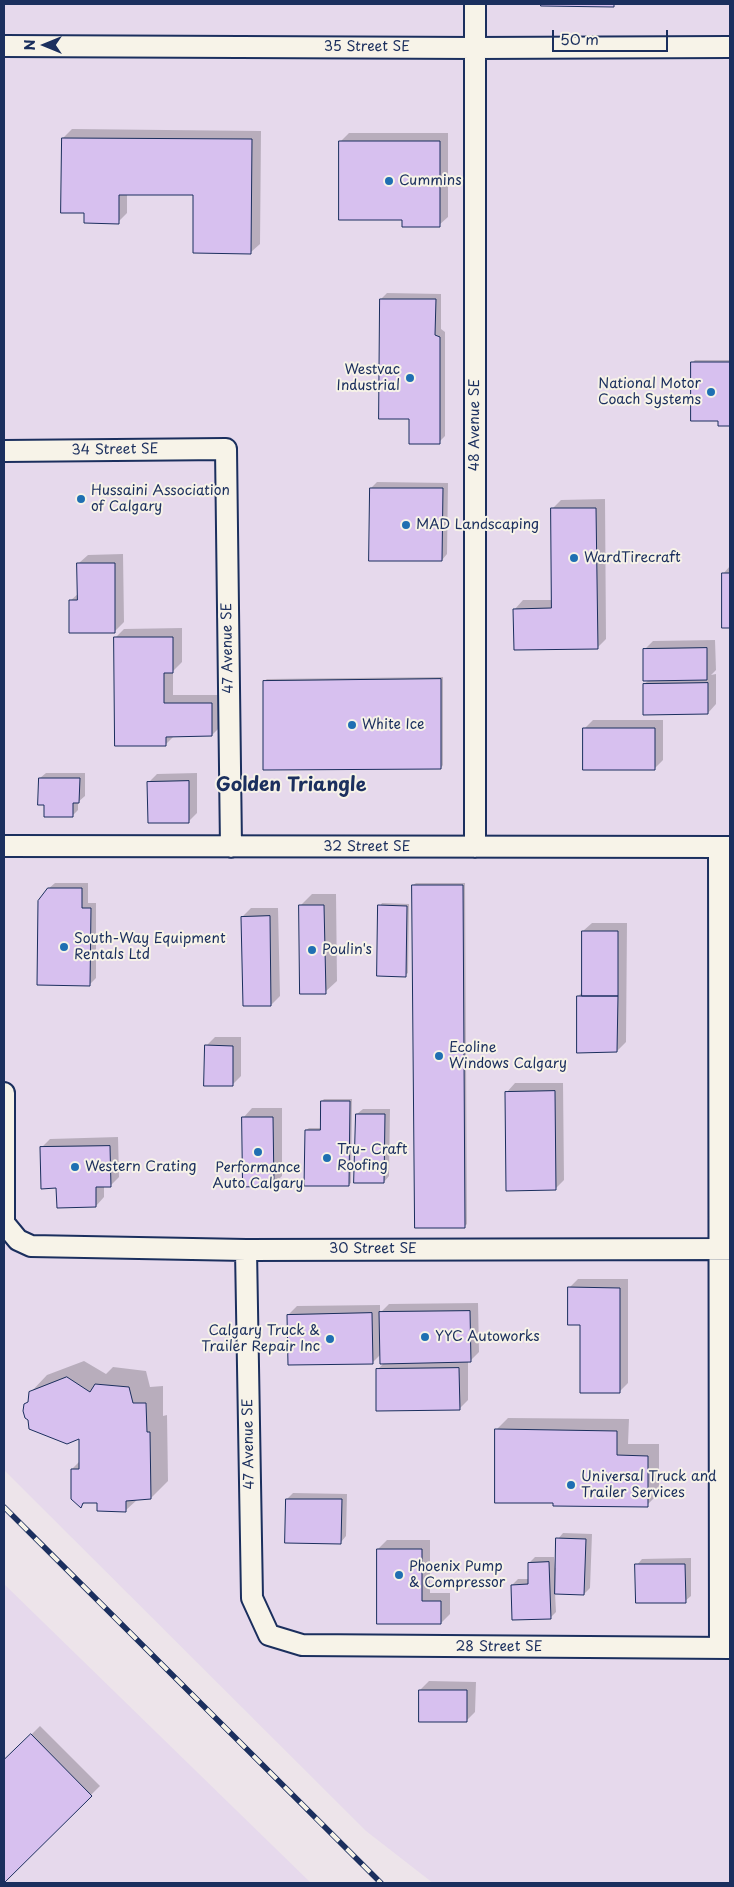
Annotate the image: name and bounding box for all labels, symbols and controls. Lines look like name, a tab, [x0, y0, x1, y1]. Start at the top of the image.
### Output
north arrow	[20, 20, 70, 70]
scale bar	[554, 20, 670, 52]
text: 50 m	[560, 27, 599, 50]
text: N	[19, 39, 40, 51]
street label: 35 Street SE	[324, 39, 410, 55]
place label: Cummins	[399, 173, 462, 189]
marker: Cummins	[383, 175, 395, 187]
place label: Westvac Industrial	[337, 362, 400, 394]
marker: Westvac Industrial	[404, 372, 416, 384]
place label: National Motor Coach Systems	[598, 376, 701, 408]
street label: 48 Avenue SE	[467, 379, 483, 471]
marker: National Motor Coach Systems	[705, 386, 717, 398]
street label: 34 Street SE	[71, 441, 159, 459]
place label: Hussaini Association of Calgary	[91, 483, 230, 516]
marker: Hussaini Association of Calgary	[75, 493, 87, 505]
place label: MAD Landscaping	[416, 517, 539, 533]
marker: MAD Landscaping	[400, 519, 412, 531]
place label: WardTirecraft	[584, 550, 681, 566]
marker: WardTirecraft	[568, 552, 580, 564]
street label: 47 Avenue SE	[219, 602, 237, 694]
place label: White Ice	[362, 717, 425, 733]
marker: White Ice	[346, 719, 358, 731]
district label: Golden Triangle	[216, 775, 366, 797]
street label: 32 Street SE	[323, 839, 411, 855]
place label: South-Way Equipment Rentals Ltd	[74, 931, 226, 964]
marker: South-Way Equipment Rentals Ltd	[58, 941, 70, 953]
place label: Poulin's	[322, 942, 372, 958]
marker: Poulin's	[306, 944, 318, 956]
place label: Ecoline Windows Calgary	[449, 1040, 567, 1072]
marker: Ecoline Windows Calgary	[433, 1050, 445, 1062]
place label: Tru- Craft Roofing	[337, 1142, 407, 1174]
marker: Performance Auto Calgary	[252, 1146, 264, 1158]
marker: Tru- Craft Roofing	[321, 1152, 333, 1164]
place label: Western Crating	[85, 1159, 197, 1175]
place label: Performance Auto Calgary	[213, 1160, 303, 1192]
marker: Western Crating	[69, 1161, 81, 1173]
street label: 30 Street SE	[329, 1241, 417, 1257]
place label: Calgary Truck & Trailer Repair Inc	[201, 1323, 320, 1355]
place label: YYC Autoworks	[435, 1329, 540, 1345]
marker: YYC Autoworks	[419, 1331, 431, 1343]
marker: Calgary Truck & Trailer Repair Inc	[324, 1333, 336, 1345]
street label: 47 Avenue SE	[240, 1398, 258, 1490]
place label: Universal Truck and Trailer Services	[581, 1469, 717, 1501]
marker: Universal Truck and Trailer Services	[565, 1479, 577, 1491]
place label: Phoenix Pump & Compressor	[409, 1559, 505, 1591]
marker: Phoenix Pump & Compressor	[393, 1569, 405, 1581]
street label: 28 Street SE	[455, 1639, 543, 1655]

